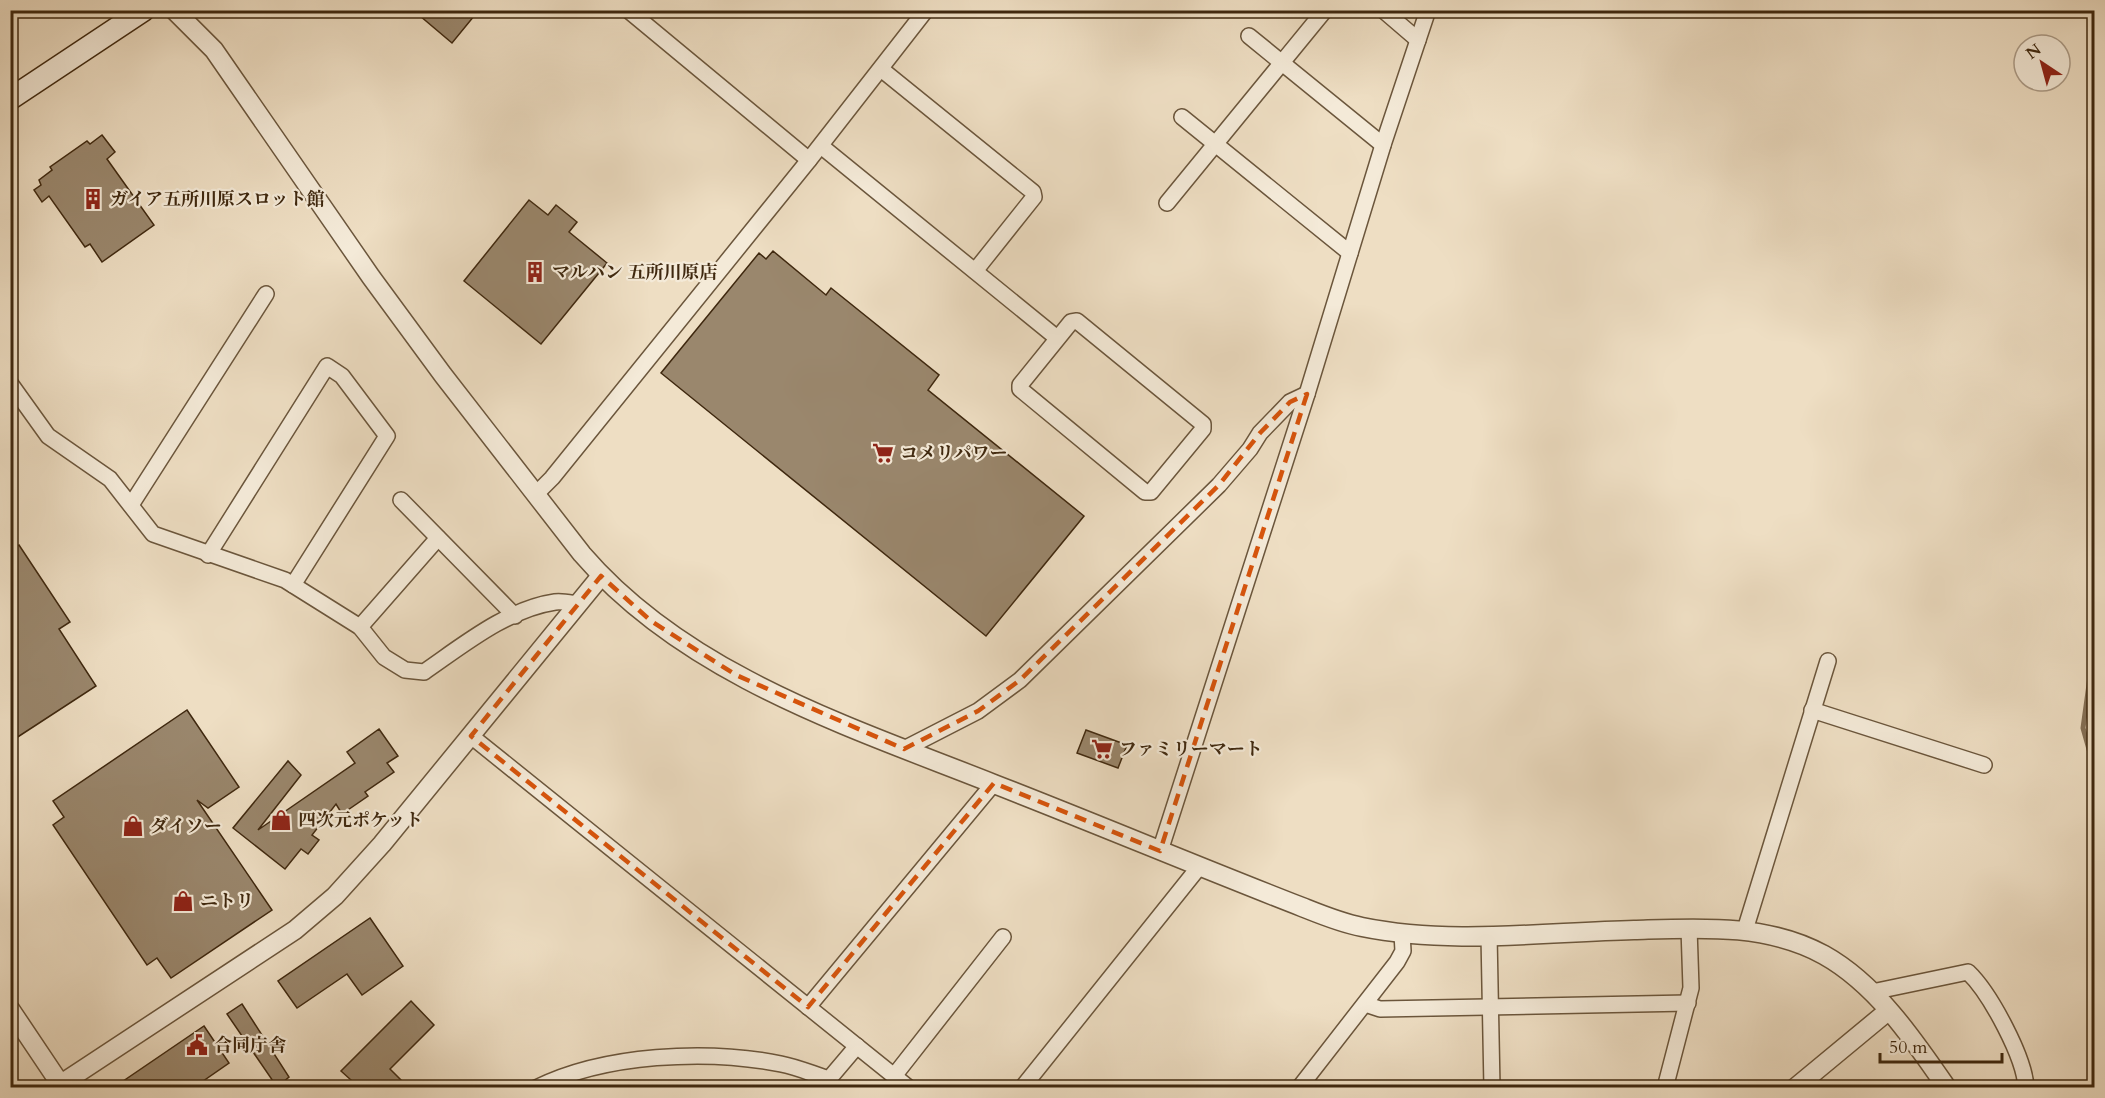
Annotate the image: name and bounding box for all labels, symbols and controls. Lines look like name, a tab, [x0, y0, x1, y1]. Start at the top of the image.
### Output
north arrow	[2012, 33, 2072, 93]
text: N	[2022, 39, 2046, 65]
building icon: ガイア五所川原スロット館	[81, 187, 105, 211]
place label: ガイア五所川原スロット館	[110, 187, 325, 212]
building icon: マルハン 五所川原店	[523, 260, 547, 284]
place label: マルハン 五所川原店	[552, 260, 718, 285]
supermarket icon: コメリパワー	[871, 441, 895, 465]
place label: コメリパワー	[900, 441, 1007, 466]
supermarket icon: ファミリーマート	[1090, 737, 1114, 761]
place label: ファミリーマート	[1119, 737, 1263, 762]
shop icon: 四次元ポケット	[269, 808, 293, 832]
place label: 四次元ポケット	[298, 808, 423, 833]
shop icon: ダイソー	[121, 814, 145, 838]
place label: ダイソー	[150, 814, 222, 839]
shop icon: ニトリ	[171, 889, 195, 913]
place label: ニトリ	[200, 889, 254, 914]
scale bar	[1880, 1026, 2002, 1064]
public building icon: 合同庁舎	[185, 1033, 209, 1057]
place label: 合同庁舎	[214, 1033, 286, 1058]
text: 50 m	[1889, 1035, 1928, 1060]

